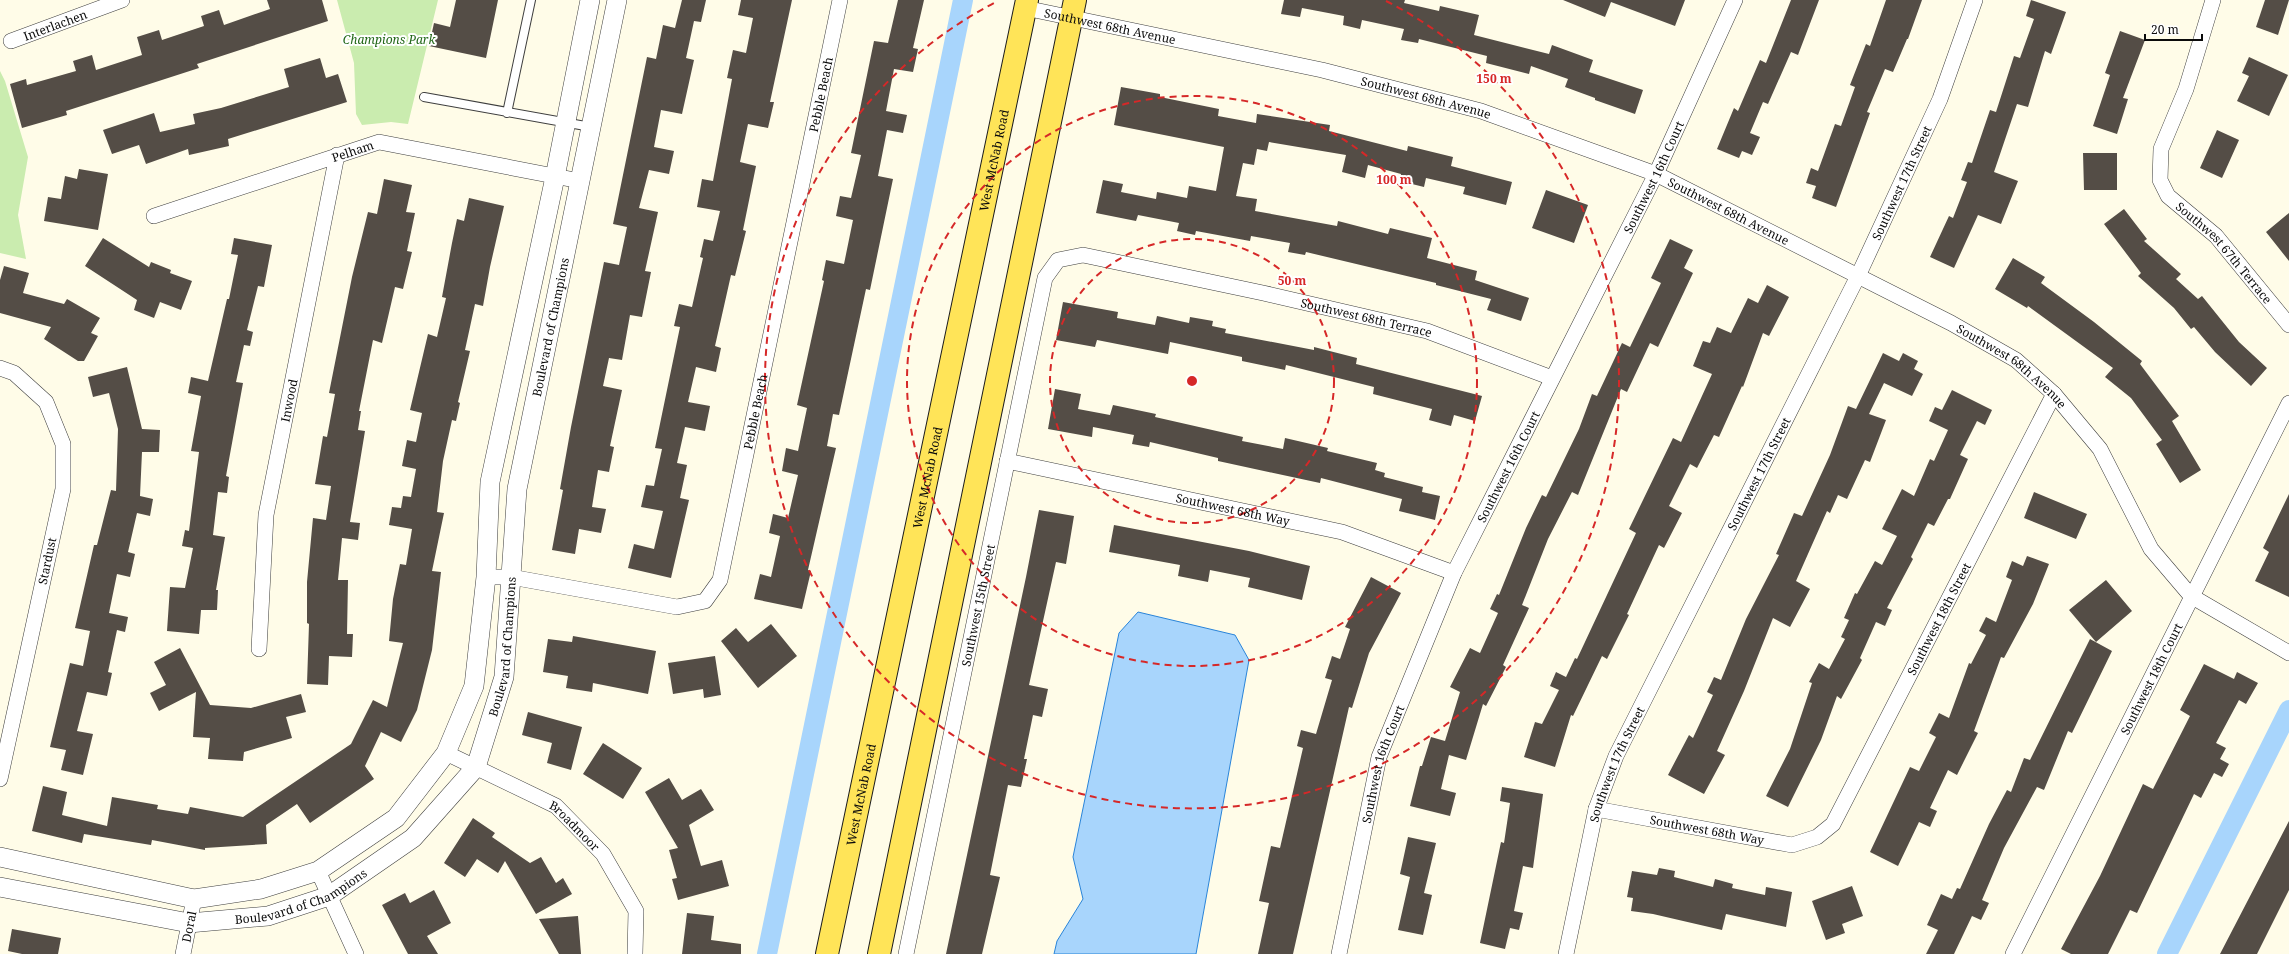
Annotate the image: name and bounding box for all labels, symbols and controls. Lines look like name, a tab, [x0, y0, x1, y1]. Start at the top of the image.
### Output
street label: Southwest 68th Avenue	[1043, 4, 1177, 48]
street label: Interlachen	[21, 5, 90, 44]
scale bar	[2145, 16, 2202, 42]
text: 20 m	[2151, 21, 2179, 38]
park label: Champions Park	[343, 31, 436, 48]
street label: Pebble Beach	[804, 55, 837, 133]
text: 150 m	[1476, 70, 1512, 87]
street label: Southwest 68th Avenue	[1359, 72, 1494, 122]
street label: West McNab Road	[974, 107, 1012, 213]
street label: Southwest 16th Court	[1619, 118, 1687, 236]
street label: Southwest 17th Street	[1867, 123, 1935, 243]
street label: Pelham	[329, 136, 376, 166]
text: 100 m	[1376, 171, 1412, 188]
street label: Southwest 68th Avenue	[1665, 173, 1792, 248]
street label: Southwest 67th Terrace	[2173, 198, 2276, 307]
street label: Boulevard of Champions	[528, 256, 573, 398]
text: 50 m	[1278, 272, 1306, 289]
street label: Southwest 68th Terrace	[1299, 294, 1435, 341]
street label: Southwest 68th Avenue	[1954, 320, 2071, 412]
street label: Pebble Beach	[739, 372, 771, 451]
centre of rings	[1185, 374, 1199, 388]
street label: Inwood	[276, 377, 301, 424]
street label: Southwest 16th Court	[1473, 408, 1543, 525]
street label: Southwest 17th Street	[1723, 414, 1794, 533]
street label: West McNab Road	[908, 424, 946, 530]
street label: Southwest 68th Way	[1174, 489, 1292, 529]
street label: Stardust	[34, 536, 60, 586]
street label: Southwest 15th Street	[957, 543, 999, 668]
street label: Southwest 18th Street	[1903, 559, 1975, 678]
street label: Boulevard of Champions	[484, 576, 519, 719]
street label: Southwest 18th Court	[2116, 620, 2186, 737]
street label: Southwest 16th Court	[1357, 703, 1408, 825]
street label: Southwest 17th Street	[1585, 704, 1648, 824]
street label: West McNab Road	[841, 741, 880, 847]
street label: Broadmoor	[547, 796, 604, 855]
street label: Southwest 68th Way	[1649, 811, 1766, 848]
street label: Boulevard of Champions	[234, 864, 370, 927]
street label: Doral	[177, 909, 200, 944]

